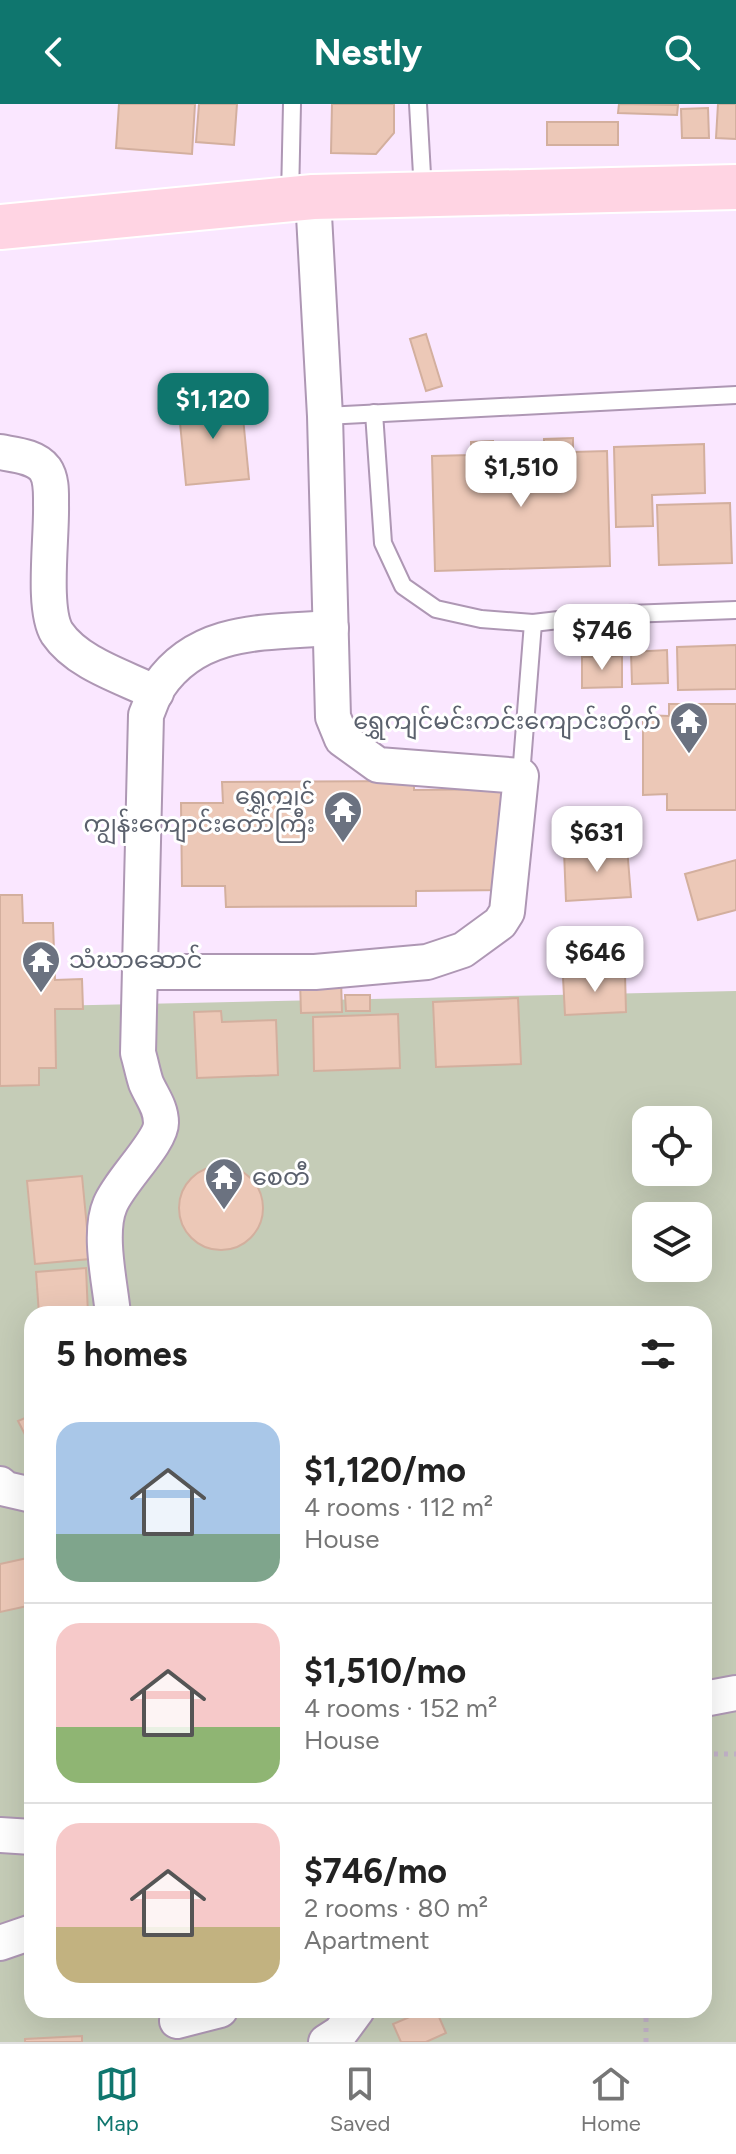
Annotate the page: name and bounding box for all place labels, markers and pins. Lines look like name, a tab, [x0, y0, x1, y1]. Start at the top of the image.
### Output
pin: $1,120	[148, 373, 278, 441]
pin: $1,510	[456, 441, 586, 509]
pin: $746	[555, 604, 649, 672]
temple icon: ရွှေကျင်မင်းကင်းကျောင်းတိုက်	[668, 700, 710, 755]
place label: ရွှေကျင်မင်းကင်းကျောင်းတိုက်	[353, 705, 661, 740]
place label: ရွှေကျင် ကျွန်းကျောင်းတော်ကြီး	[84, 780, 315, 845]
temple icon: ရွှေကျင် ကျွန်းကျောင်းတော်ကြီး	[322, 789, 364, 844]
pin: $631	[550, 806, 644, 874]
pin: $646	[548, 926, 642, 994]
temple icon: သံဃာဆောင်	[20, 939, 62, 994]
place label: သံဃာဆောင်	[69, 944, 202, 974]
temple icon: စေတီ	[203, 1156, 245, 1211]
place label: စေတီ	[252, 1161, 310, 1191]

